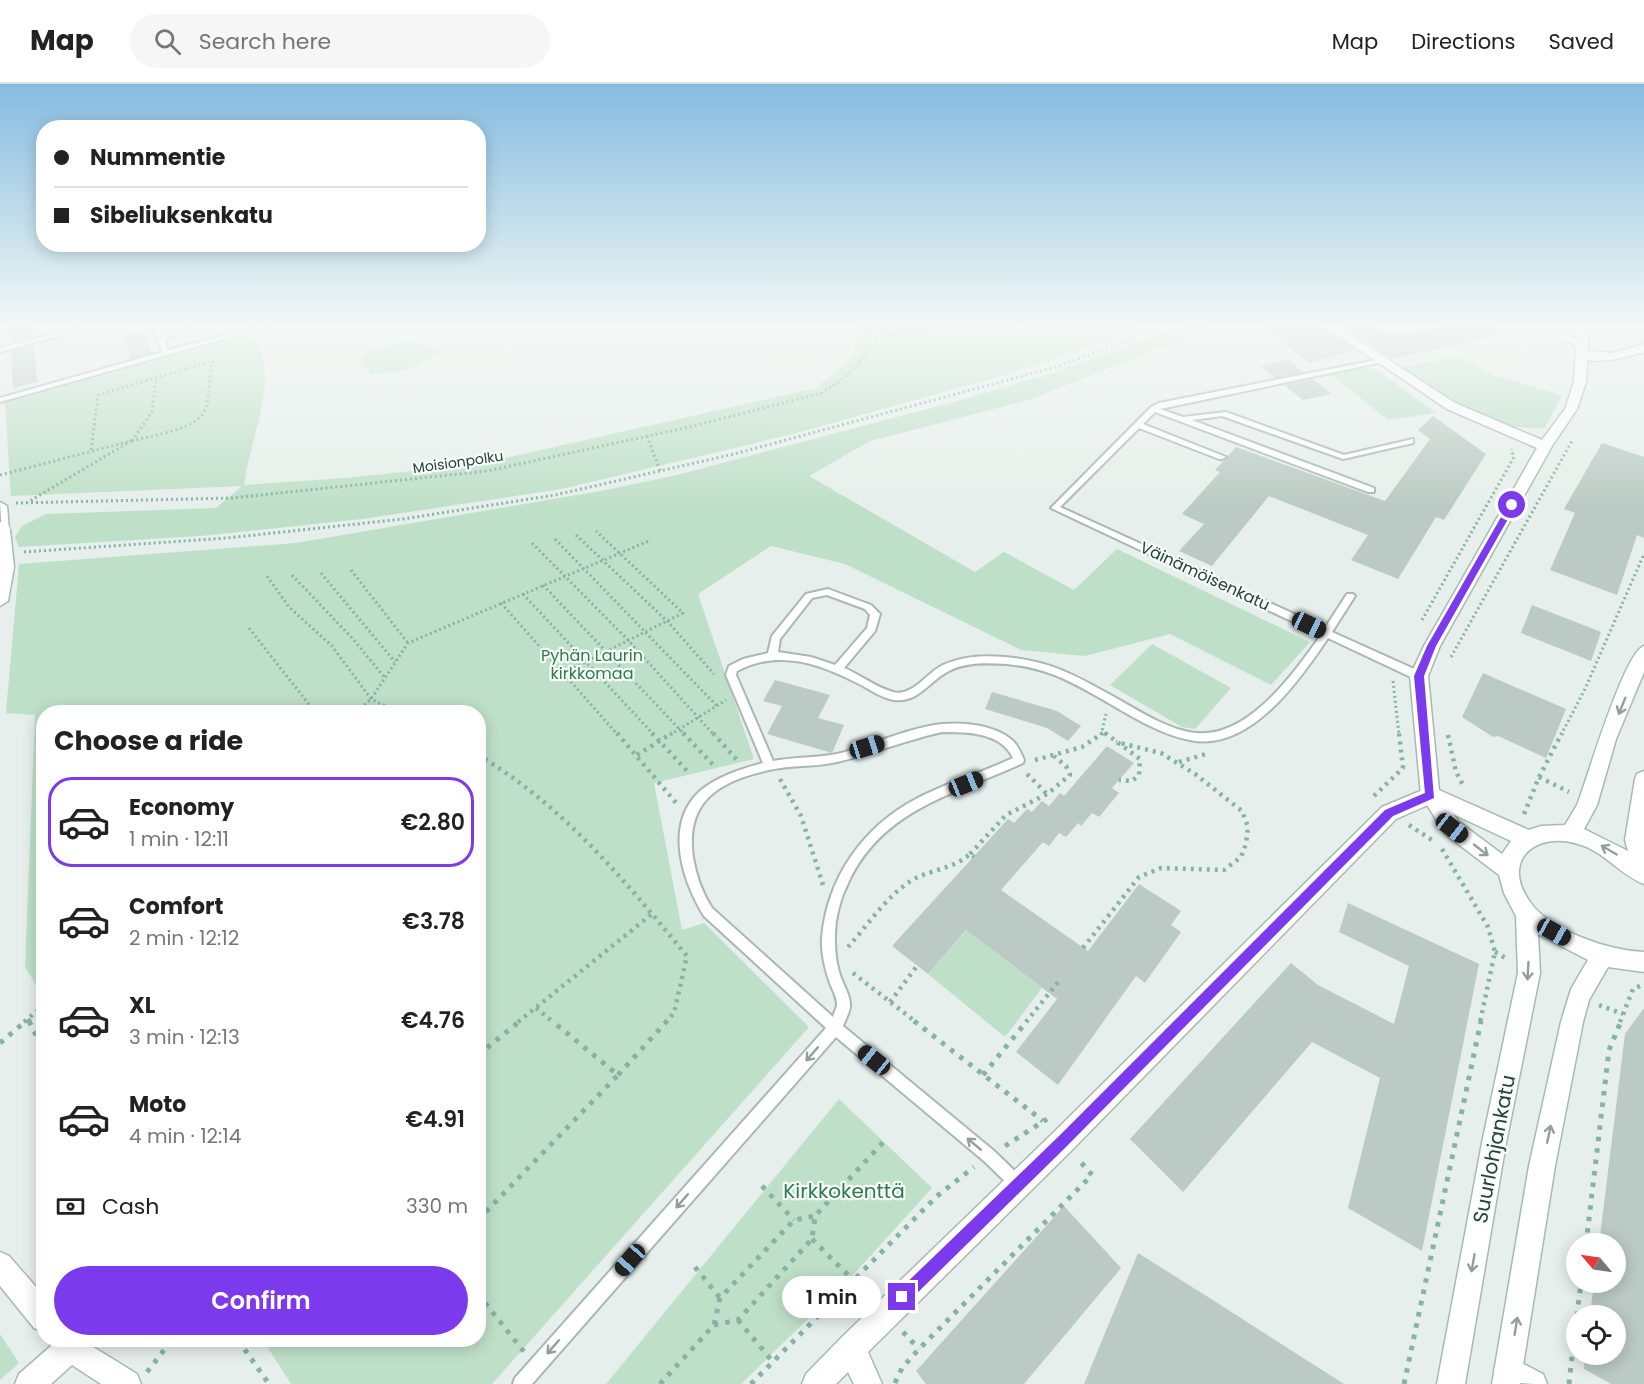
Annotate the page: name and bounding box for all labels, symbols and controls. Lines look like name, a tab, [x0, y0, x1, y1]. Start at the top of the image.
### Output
search box	[130, 14, 550, 68]
text: Map	[30, 21, 94, 60]
icon: search	[151, 25, 184, 58]
text: Search here	[199, 26, 331, 57]
text: Map	[1332, 27, 1378, 56]
text: Directions	[1411, 27, 1515, 56]
text: Saved	[1548, 27, 1614, 56]
text: Nummentie	[90, 142, 225, 173]
text: Sibeliuksenkatu	[90, 200, 273, 231]
street label: Moisionpolku	[411, 446, 505, 478]
route start	[1498, 491, 1525, 518]
street label: Väinämöisenkatu	[1136, 536, 1274, 616]
car	[1289, 609, 1329, 641]
park label: Pyhän Laurin kirkkomaa	[541, 644, 643, 685]
one-way arrow	[1616, 696, 1627, 715]
text: Choose a ride	[54, 722, 243, 759]
car	[847, 733, 887, 761]
car	[946, 769, 986, 799]
text: Economy	[129, 792, 234, 823]
icon: car	[57, 795, 111, 849]
text: €2.80	[401, 807, 465, 838]
car	[1432, 810, 1472, 846]
text: 1 min · 12:11	[129, 825, 229, 853]
one-way arrow	[1472, 844, 1488, 857]
one-way arrow	[1601, 844, 1618, 856]
text: Comfort	[129, 891, 223, 922]
icon: car	[57, 894, 111, 948]
text: €3.78	[402, 906, 465, 937]
car	[1534, 915, 1574, 949]
text: 2 min · 12:12	[129, 924, 239, 952]
one-way arrow	[1523, 961, 1534, 981]
text: XL	[129, 990, 155, 1021]
icon: car	[57, 993, 111, 1047]
text: €4.76	[401, 1005, 465, 1036]
text: 3 min · 12:13	[129, 1023, 240, 1051]
car	[854, 1042, 894, 1078]
one-way arrow	[805, 1047, 819, 1062]
street label: Suurlohjankatu	[1466, 1072, 1522, 1226]
text: Moto	[129, 1089, 186, 1120]
icon: car	[57, 1092, 111, 1146]
text: €4.91	[405, 1104, 465, 1135]
text: 4 min · 12:14	[129, 1122, 241, 1150]
one-way arrow	[1544, 1125, 1555, 1144]
one-way arrow	[966, 1137, 982, 1150]
park label: Kirkkokenttä	[783, 1177, 905, 1205]
icon: cash	[54, 1190, 87, 1223]
text: Cash	[102, 1191, 159, 1222]
text: 330 m	[406, 1192, 468, 1220]
one-way arrow	[676, 1192, 690, 1208]
north arrow	[1566, 1233, 1626, 1293]
map controls	[1566, 1233, 1626, 1365]
car	[611, 1241, 649, 1279]
one-way arrow	[1467, 1253, 1478, 1273]
button: Confirm	[54, 1266, 468, 1335]
callout: 1 min	[782, 1276, 881, 1318]
text: 1 min	[806, 1283, 857, 1311]
route end	[888, 1283, 915, 1310]
button: locate	[1566, 1305, 1626, 1365]
one-way arrow	[1510, 1317, 1521, 1337]
one-way arrow	[546, 1339, 560, 1354]

